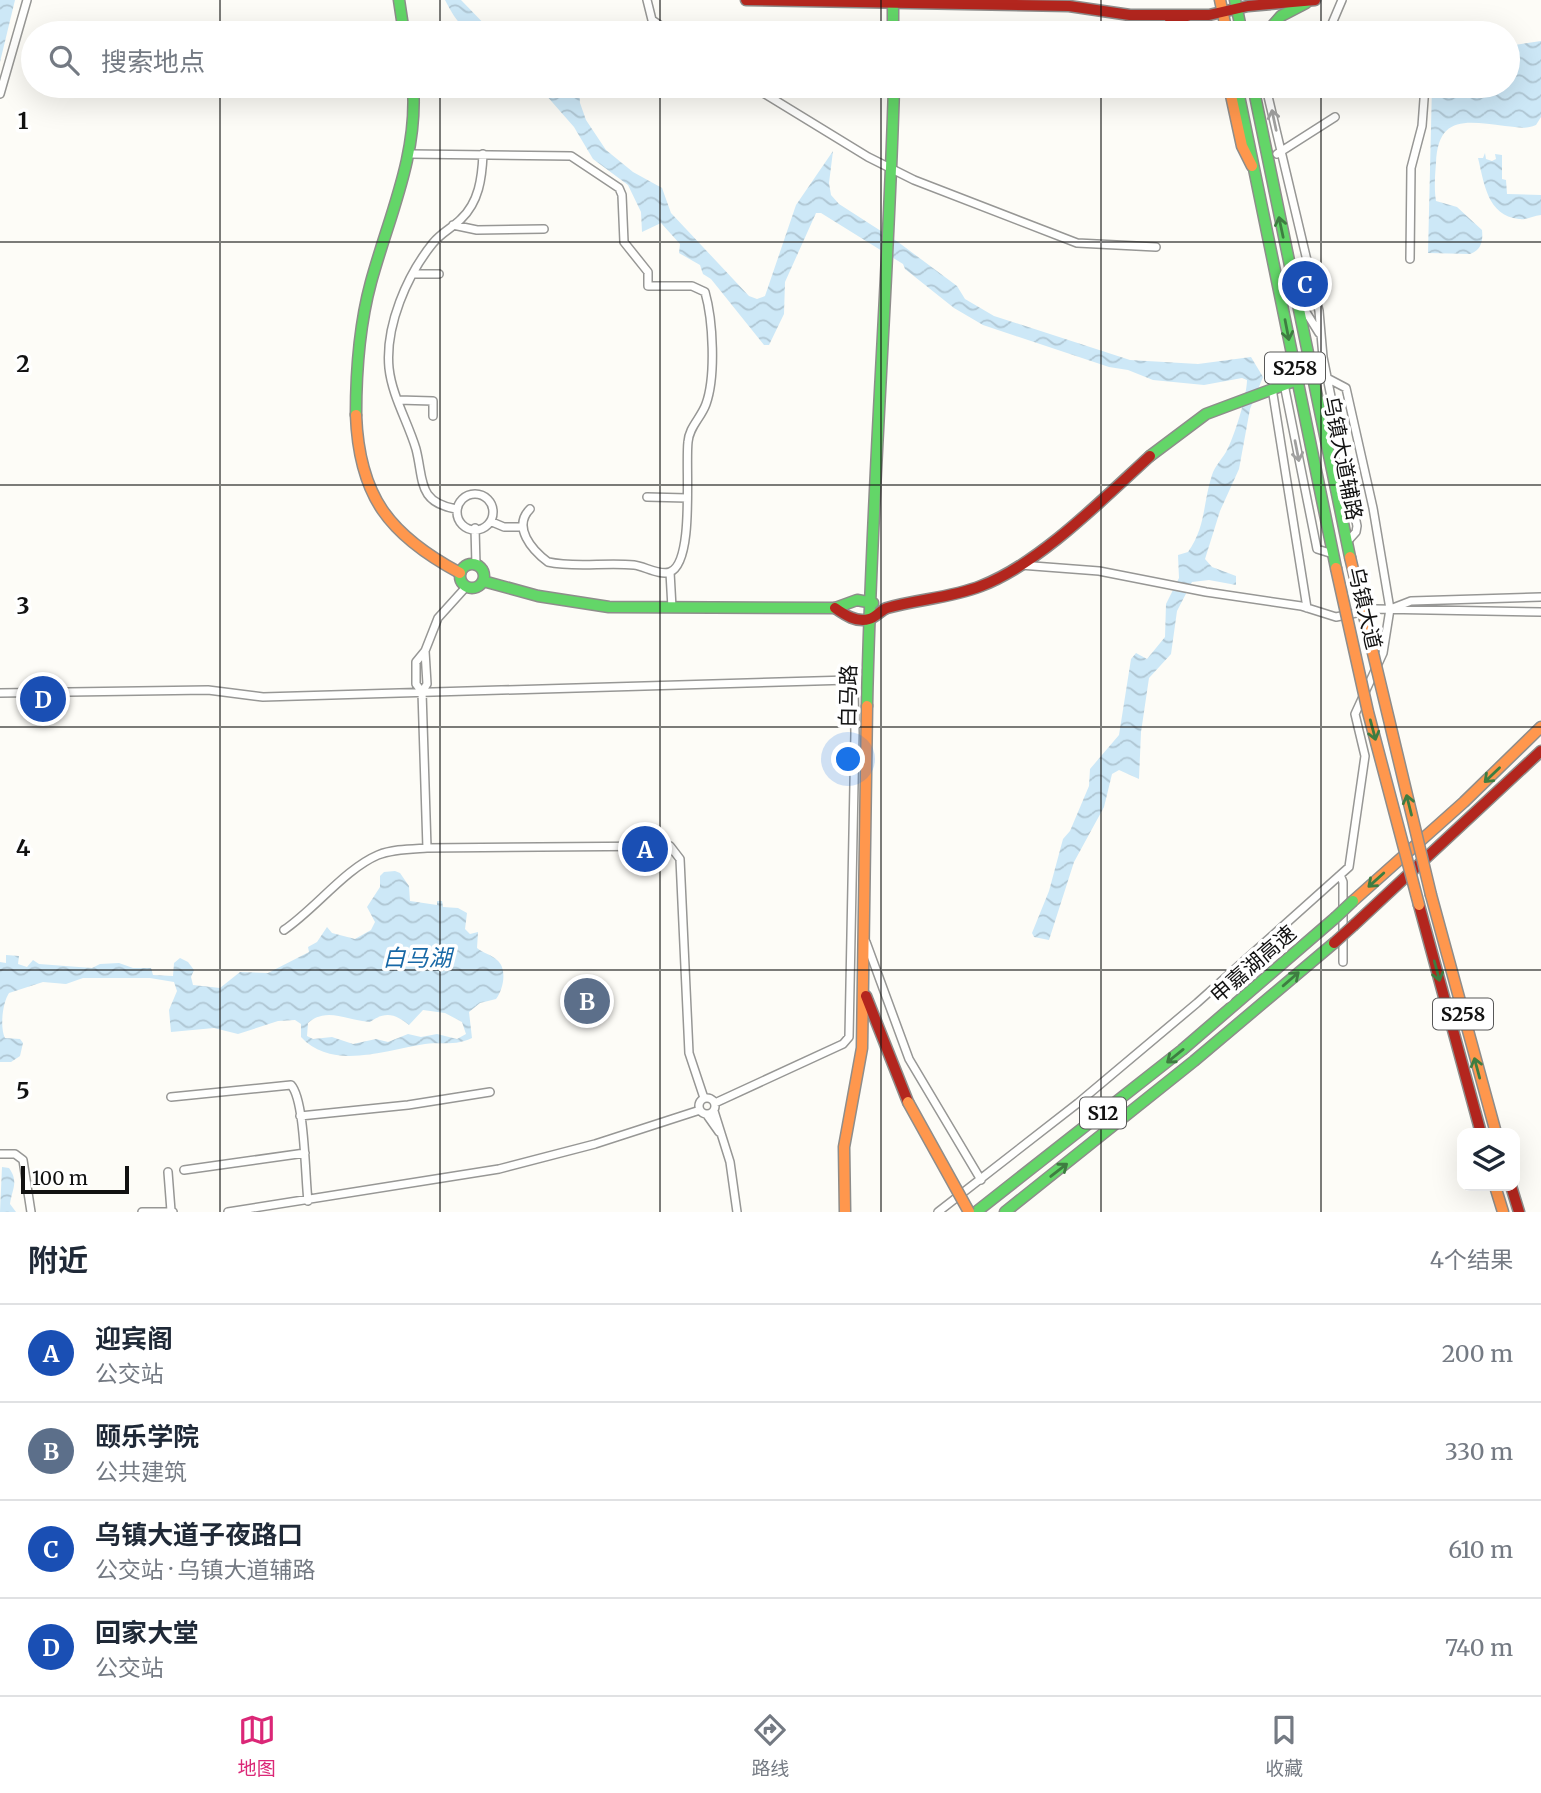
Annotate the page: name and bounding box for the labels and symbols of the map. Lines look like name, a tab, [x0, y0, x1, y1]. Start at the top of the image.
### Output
text: 1	[18, 106, 29, 135]
one-way arrow	[1266, 109, 1280, 132]
one-way arrow	[1274, 216, 1287, 238]
pin: C	[1282, 258, 1328, 310]
one-way arrow	[1280, 318, 1294, 341]
text: 2	[16, 349, 30, 378]
road number: S258	[1265, 352, 1325, 384]
street label: 乌镇大道辅路	[1318, 394, 1368, 522]
one-way arrow	[1291, 439, 1305, 462]
street label: 乌镇大道	[1342, 564, 1388, 652]
text: 3	[16, 591, 30, 620]
street label: 白马路	[834, 664, 862, 728]
pin: D	[20, 673, 66, 725]
one-way arrow	[1367, 718, 1380, 741]
your location	[831, 742, 865, 776]
one-way arrow	[1484, 766, 1501, 783]
one-way arrow	[1402, 794, 1415, 817]
pin: A	[622, 823, 668, 875]
text: 4	[16, 833, 31, 862]
one-way arrow	[1368, 872, 1386, 888]
street label: 申嘉湖高速	[1205, 919, 1301, 1009]
water label: 白马湖	[383, 943, 455, 972]
one-way arrow	[1431, 960, 1444, 982]
one-way arrow	[1282, 971, 1300, 987]
pin: B	[564, 975, 610, 1027]
road number: S258	[1433, 998, 1493, 1030]
one-way arrow	[1167, 1048, 1185, 1063]
one-way arrow	[1470, 1057, 1483, 1079]
text: 5	[16, 1076, 30, 1105]
road number: S12	[1080, 1098, 1126, 1128]
one-way arrow	[1049, 1162, 1067, 1178]
scale bar	[21, 1163, 130, 1195]

